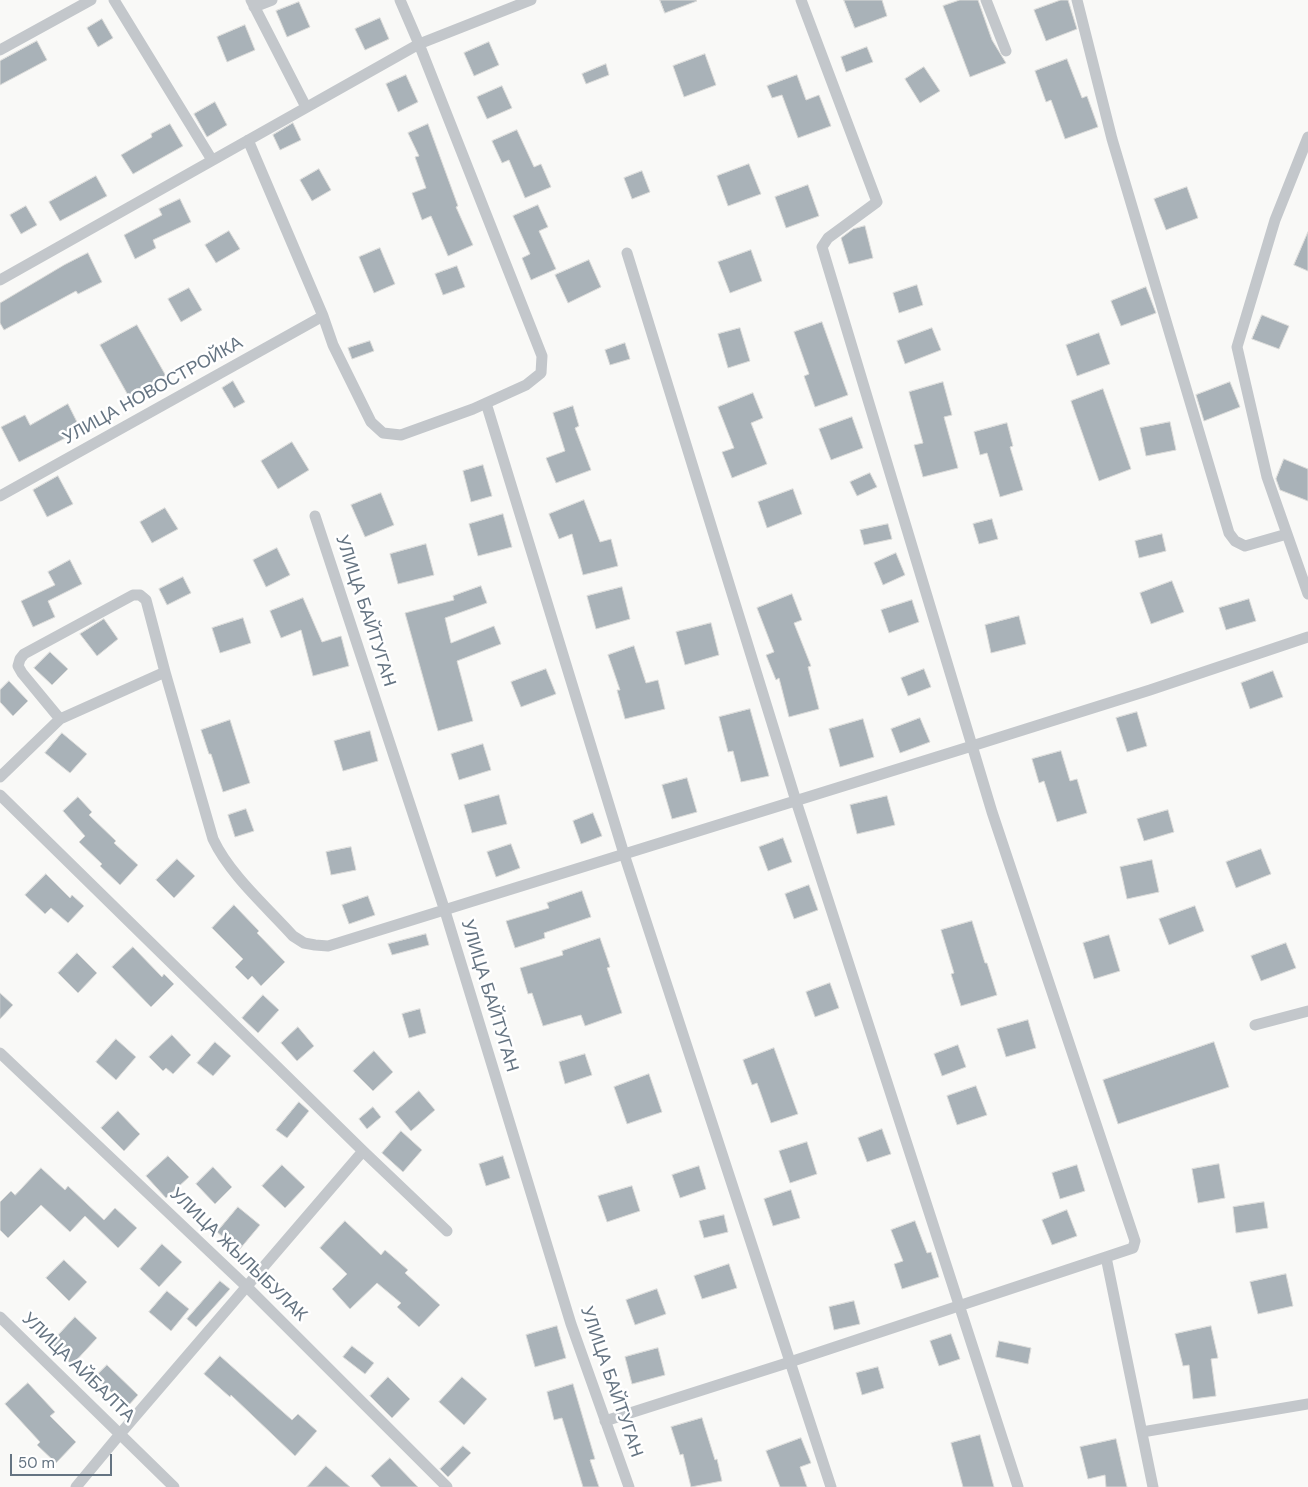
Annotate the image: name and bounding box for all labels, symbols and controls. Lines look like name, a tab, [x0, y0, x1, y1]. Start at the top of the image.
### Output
street label: УЛИЦА НОВОСТРОЙКА	[59, 332, 247, 450]
street label: УЛИЦА БАЙТУГАН	[330, 533, 400, 689]
street label: УЛИЦА БАЙТУГАН	[456, 917, 522, 1075]
street label: УЛИЦА ЖЫЛЫБУЛАК	[165, 1184, 311, 1326]
street label: УЛИЦА БАЙТУГАН	[575, 1304, 647, 1460]
street label: УЛИЦА АЙБАЛТА	[17, 1309, 139, 1427]
scale bar	[12, 1444, 115, 1476]
text: 50 m	[18, 1453, 55, 1473]

